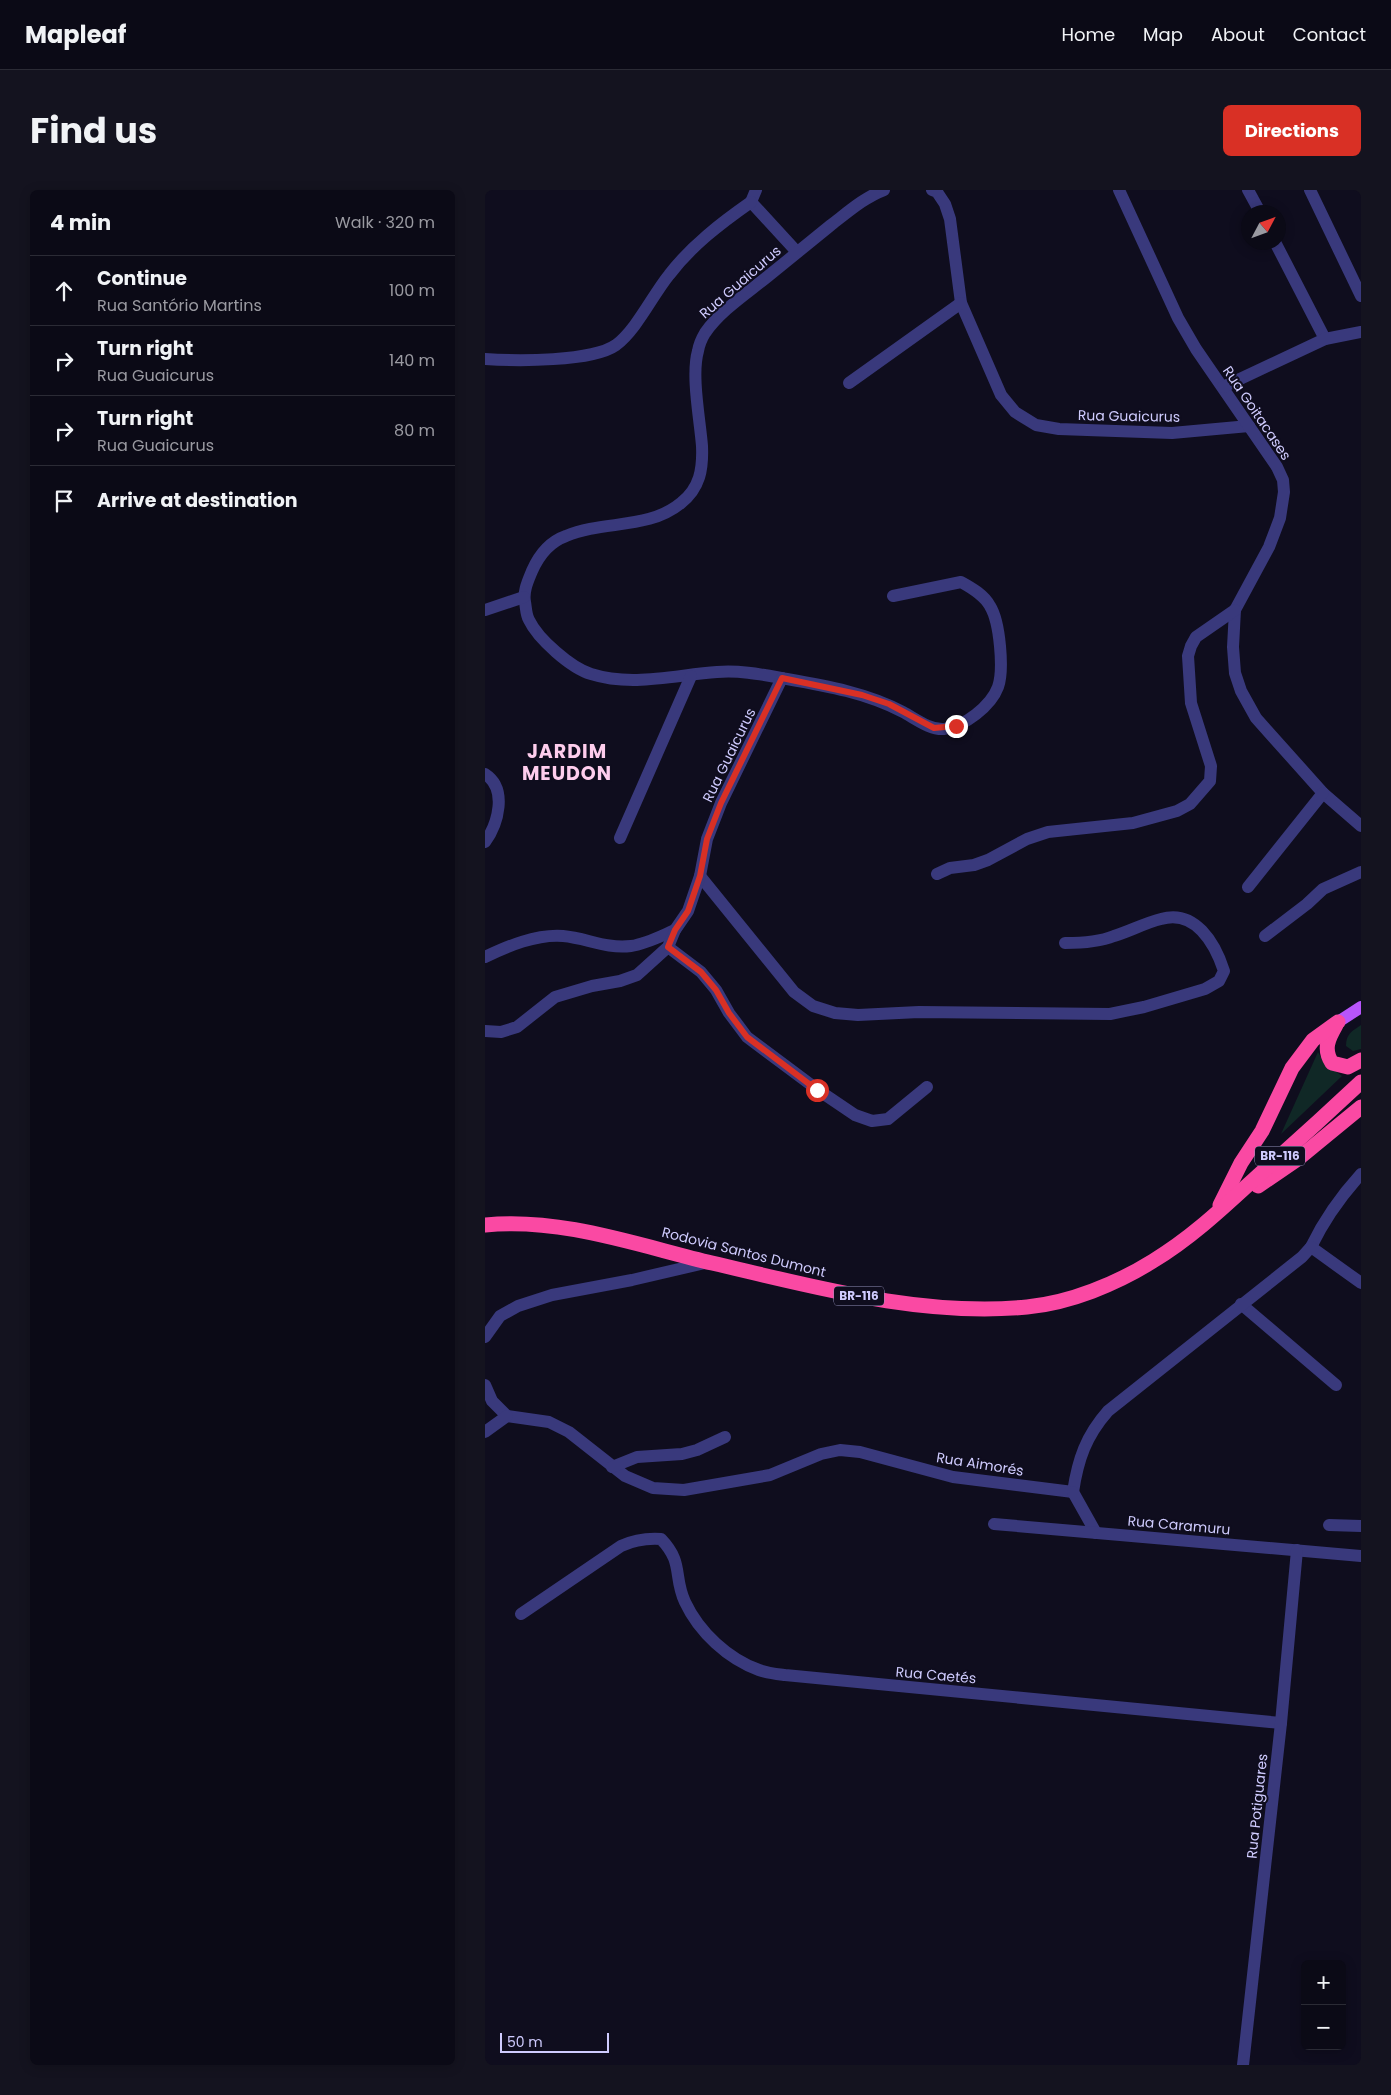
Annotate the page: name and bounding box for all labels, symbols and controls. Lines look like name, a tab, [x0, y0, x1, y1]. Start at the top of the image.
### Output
text: Mapleaf	[25, 18, 126, 51]
text: Home	[1061, 22, 1115, 47]
text: Map	[1143, 22, 1183, 47]
text: About	[1211, 22, 1265, 47]
text: Contact	[1293, 22, 1366, 47]
button: Directions	[1223, 105, 1361, 156]
text: Find us	[30, 106, 157, 155]
north arrow	[1241, 205, 1286, 250]
text: 4 min	[50, 208, 111, 237]
text: Walk · 320 m	[335, 211, 435, 234]
street label: Rua Guaicurus	[695, 241, 785, 323]
text: Continue	[97, 265, 187, 292]
icon: ahead	[50, 277, 78, 305]
text: 100 m	[389, 279, 435, 302]
text: Rua Santório Martins	[97, 294, 262, 317]
text: Turn right	[97, 335, 193, 362]
icon: right	[50, 347, 78, 375]
text: 140 m	[389, 349, 435, 372]
street label: Rua Goitacases	[1218, 362, 1296, 464]
text: Rua Guaicurus	[97, 364, 214, 387]
text: Turn right	[97, 405, 193, 432]
street label: Rua Guaicurus	[1078, 405, 1180, 427]
icon: right	[50, 417, 78, 445]
text: 80 m	[394, 419, 435, 442]
text: Rua Guaicurus	[97, 434, 214, 457]
icon: arrive	[50, 487, 78, 515]
text: Arrive at destination	[97, 487, 298, 514]
street label: Rua Guaicurus	[698, 705, 760, 805]
route end	[945, 715, 968, 738]
district label: JARDIM MEUDON	[522, 738, 612, 787]
route start	[806, 1079, 829, 1102]
road number: BR-116	[1255, 1146, 1305, 1166]
street label: Rodovia Santos Dumont	[660, 1222, 828, 1282]
road number: BR-116	[834, 1286, 884, 1306]
street label: Rua Aimorés	[935, 1447, 1025, 1481]
street label: Rua Caramuru	[1127, 1511, 1231, 1539]
street label: Rua Caetés	[895, 1662, 977, 1688]
street label: Rua Potiguares	[1242, 1753, 1272, 1859]
map controls	[1301, 1960, 1346, 2050]
button: +	[1301, 1960, 1346, 2005]
button: −	[1301, 2005, 1346, 2050]
scale bar	[500, 2030, 609, 2053]
text: 50 m	[507, 2032, 543, 2052]

